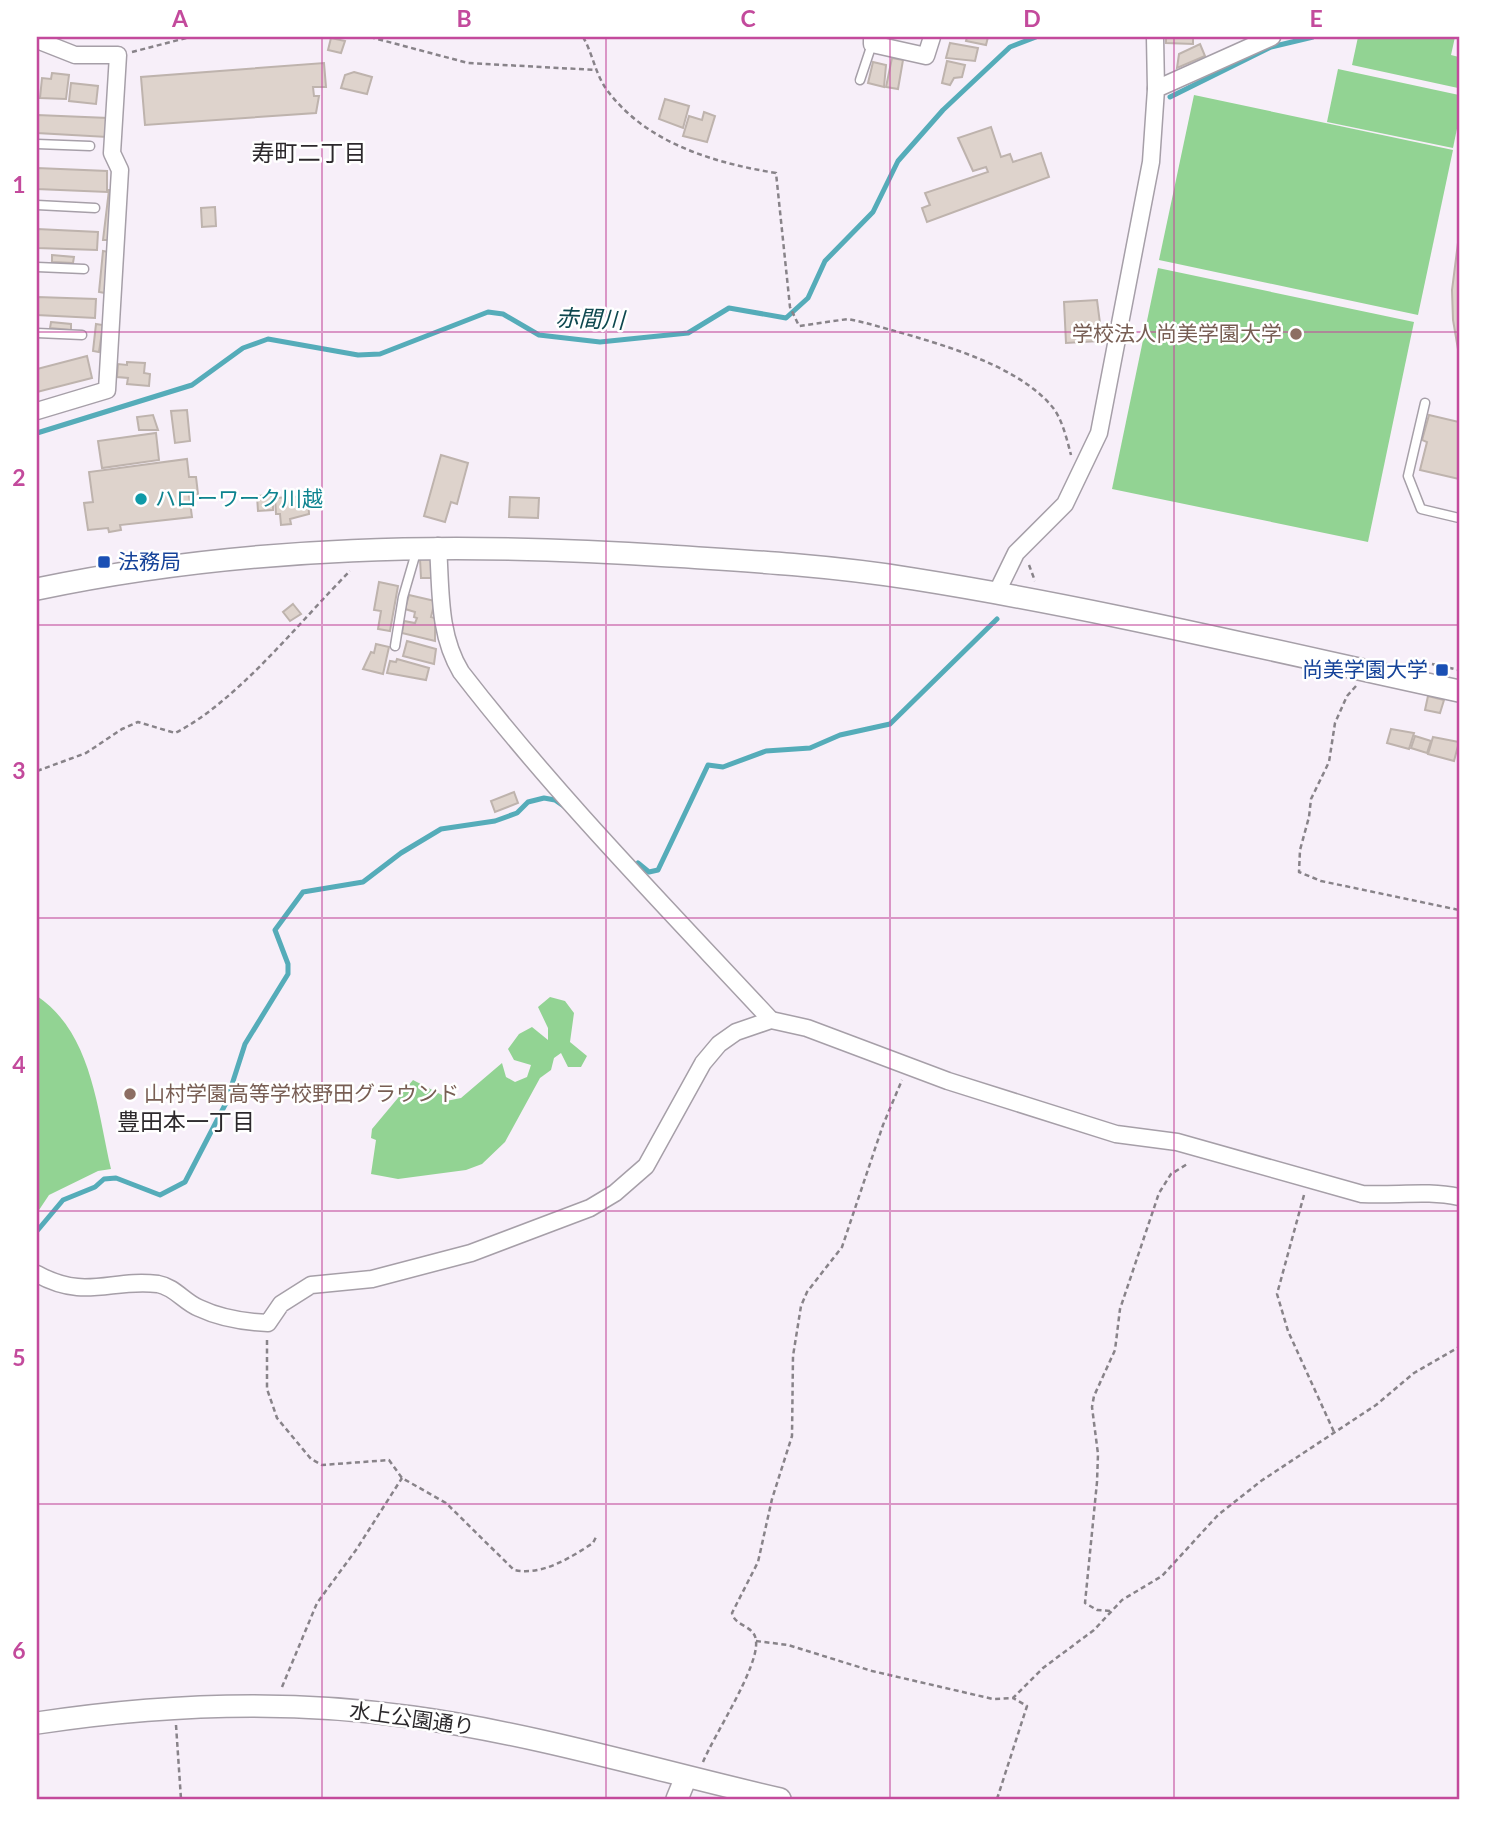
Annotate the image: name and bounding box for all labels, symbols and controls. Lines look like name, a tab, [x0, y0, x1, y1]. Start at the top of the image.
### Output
text: A	[171, 4, 189, 32]
text: B	[456, 4, 472, 32]
text: C	[740, 4, 756, 32]
text: D	[1023, 4, 1041, 32]
text: E	[1309, 4, 1323, 32]
district label: 寿町二丁目	[252, 138, 367, 166]
text: 1	[12, 170, 26, 198]
water label: 赤間川	[555, 303, 628, 333]
place label: 学校法人尚美学園大学	[1072, 320, 1282, 345]
marker: 学校法人尚美学園大学	[1288, 326, 1304, 342]
text: 2	[12, 463, 26, 491]
place label: ハローワーク川越	[155, 485, 323, 510]
marker: ハローワーク川越	[133, 491, 149, 507]
place label: 法務局	[118, 548, 181, 573]
marker: 法務局	[96, 554, 112, 570]
place label: 尚美学園大学	[1302, 656, 1428, 681]
marker: 尚美学園大学	[1434, 662, 1450, 678]
text: 3	[12, 756, 26, 784]
text: 4	[12, 1050, 26, 1078]
place label: 山村学園高等学校野田グラウンド	[144, 1080, 459, 1105]
marker: 山村学園高等学校野田グラウンド	[122, 1086, 138, 1102]
district label: 豊田本一丁目	[117, 1107, 255, 1135]
text: 5	[12, 1343, 26, 1371]
text: 6	[12, 1636, 26, 1664]
street label: 水上公園通り	[348, 1696, 476, 1739]

